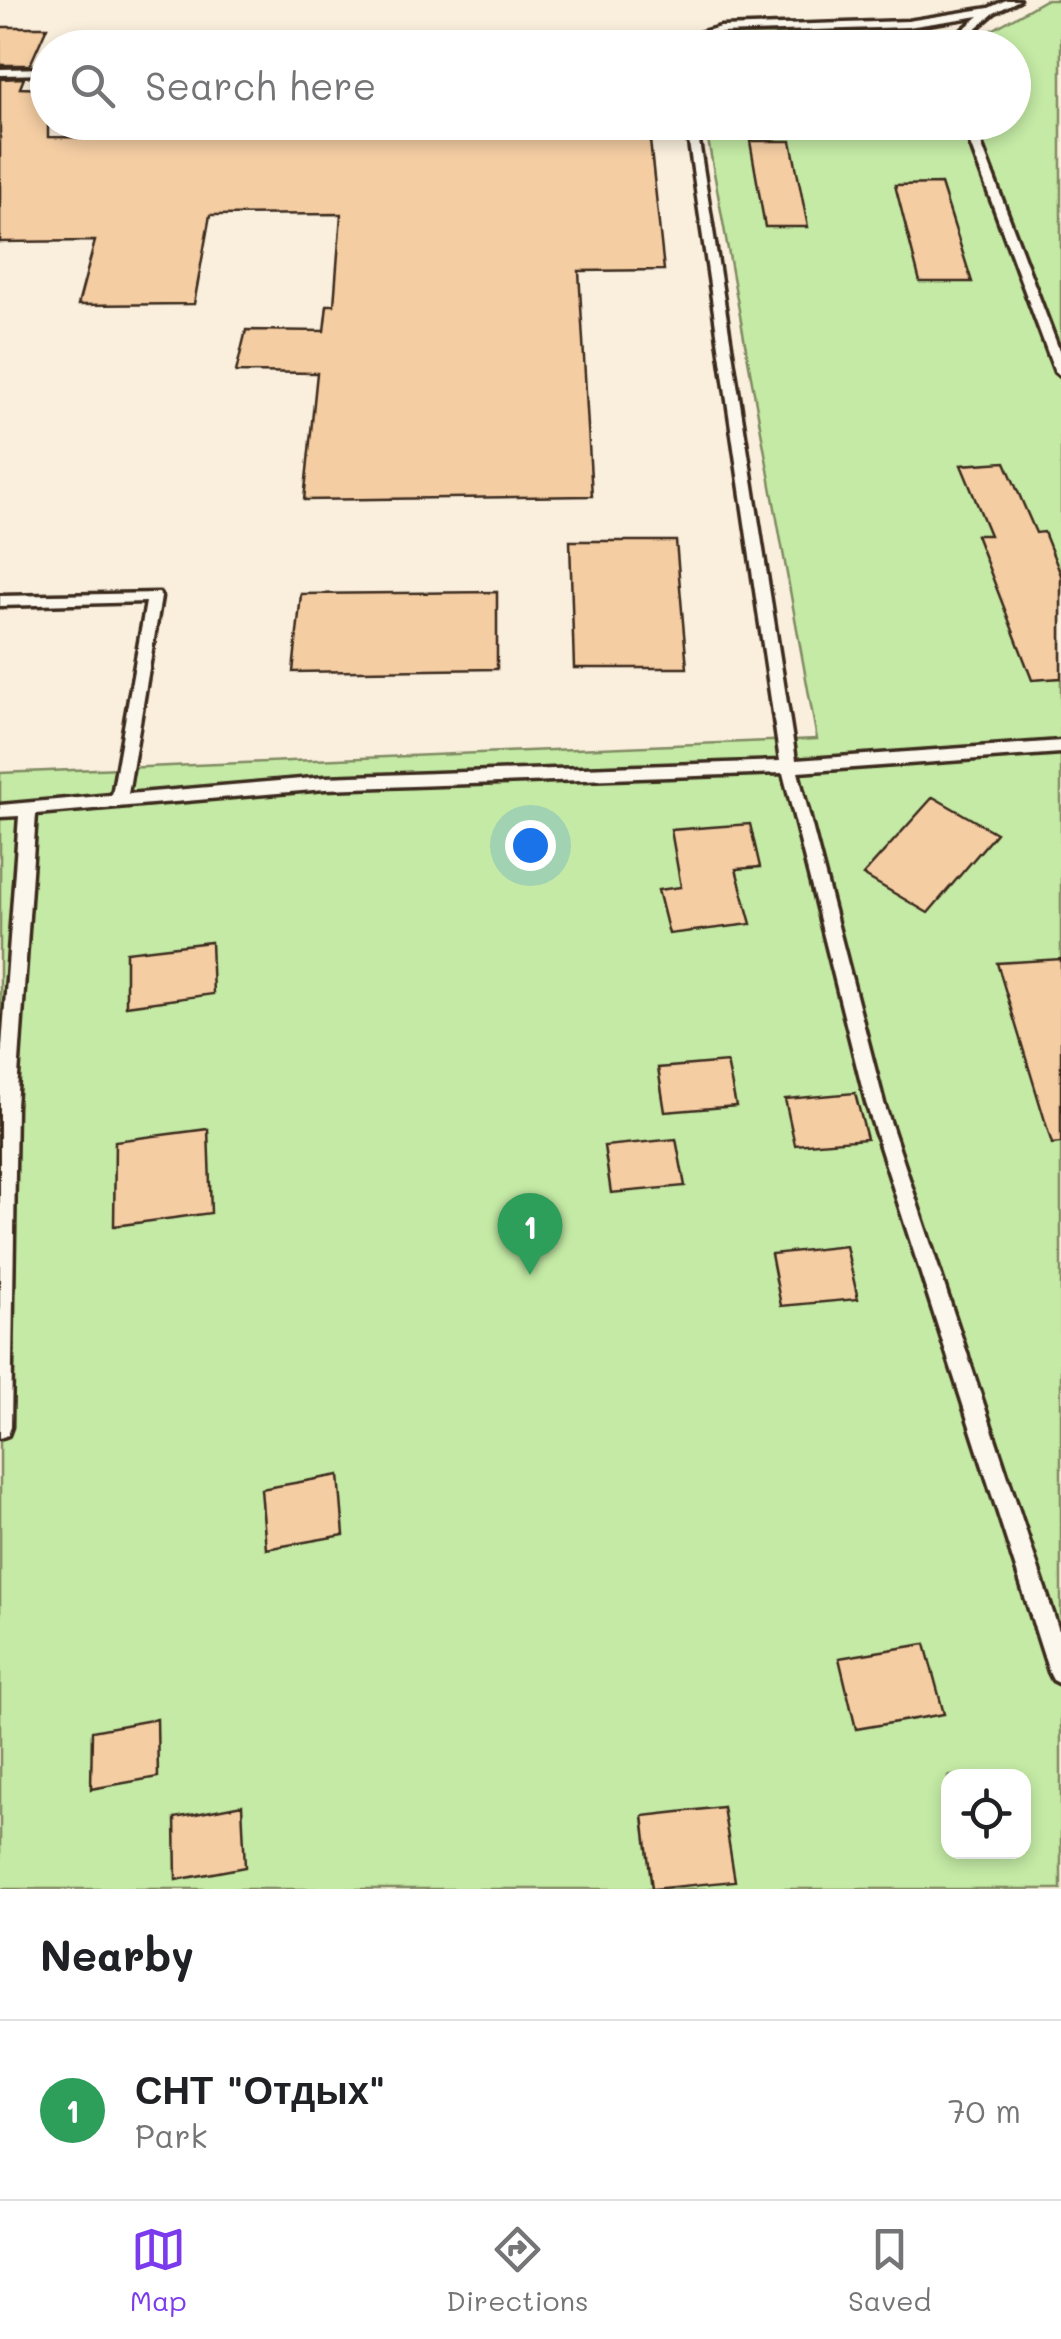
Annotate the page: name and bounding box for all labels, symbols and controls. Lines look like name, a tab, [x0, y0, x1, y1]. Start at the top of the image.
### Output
search box	[30, 30, 1031, 140]
icon: search	[65, 58, 120, 113]
text: Search here	[145, 60, 376, 110]
your location	[505, 820, 556, 871]
pin: 1	[498, 1192, 562, 1275]
map controls	[941, 1769, 1031, 1859]
button: locate	[941, 1769, 1031, 1859]
text: Nearby	[40, 1927, 194, 1982]
text: СНТ "Отдых"	[135, 2064, 386, 2114]
text: 1	[65, 2089, 80, 2131]
text: 70 m	[948, 2089, 1021, 2131]
text: Park	[135, 2114, 208, 2156]
tab: Map	[130, 2222, 187, 2318]
tab: Directions	[446, 2222, 589, 2318]
tab: Saved	[848, 2222, 931, 2318]

